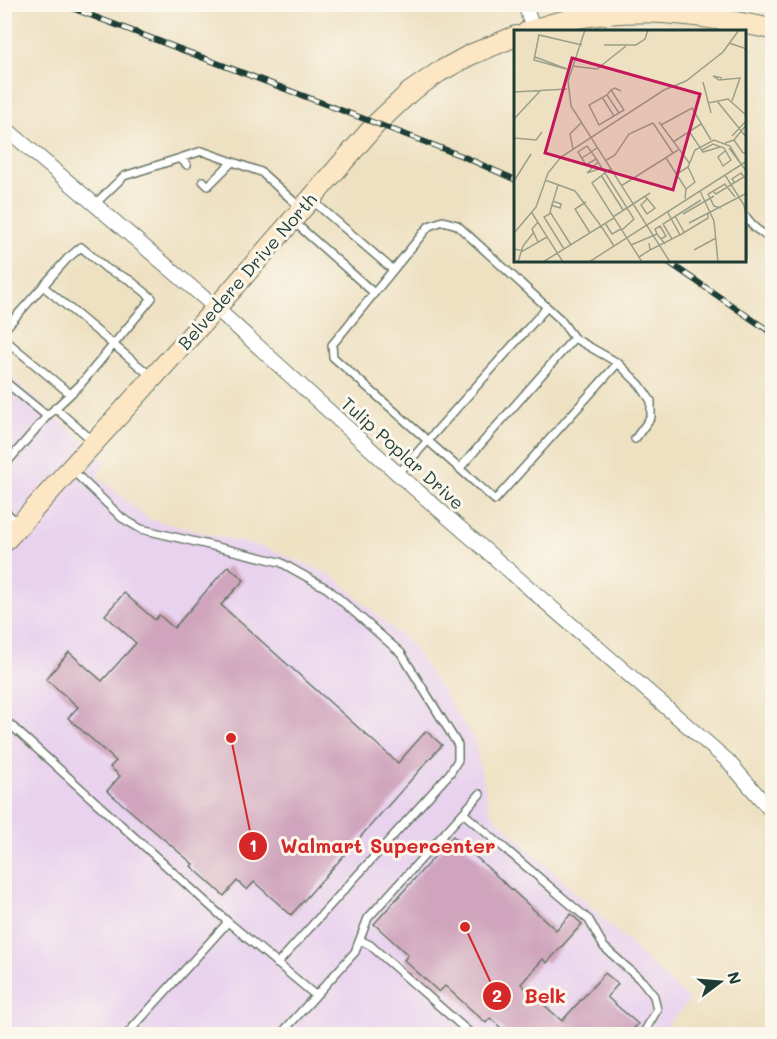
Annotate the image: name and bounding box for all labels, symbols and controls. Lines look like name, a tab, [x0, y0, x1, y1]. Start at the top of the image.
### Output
inset map	[514, 30, 747, 262]
street label: Belvedere Drive North	[172, 188, 322, 354]
street label: Tulip Poplar Drive	[336, 391, 470, 515]
callout: Walmart Supercenter	[238, 827, 507, 865]
text: Walmart Supercenter	[281, 832, 495, 858]
text: 1	[249, 833, 257, 857]
north arrow	[690, 952, 750, 1012]
text: N	[723, 969, 747, 986]
callout: Belk	[482, 977, 578, 1015]
text: Belk	[524, 982, 566, 1008]
text: 2	[492, 983, 502, 1007]

